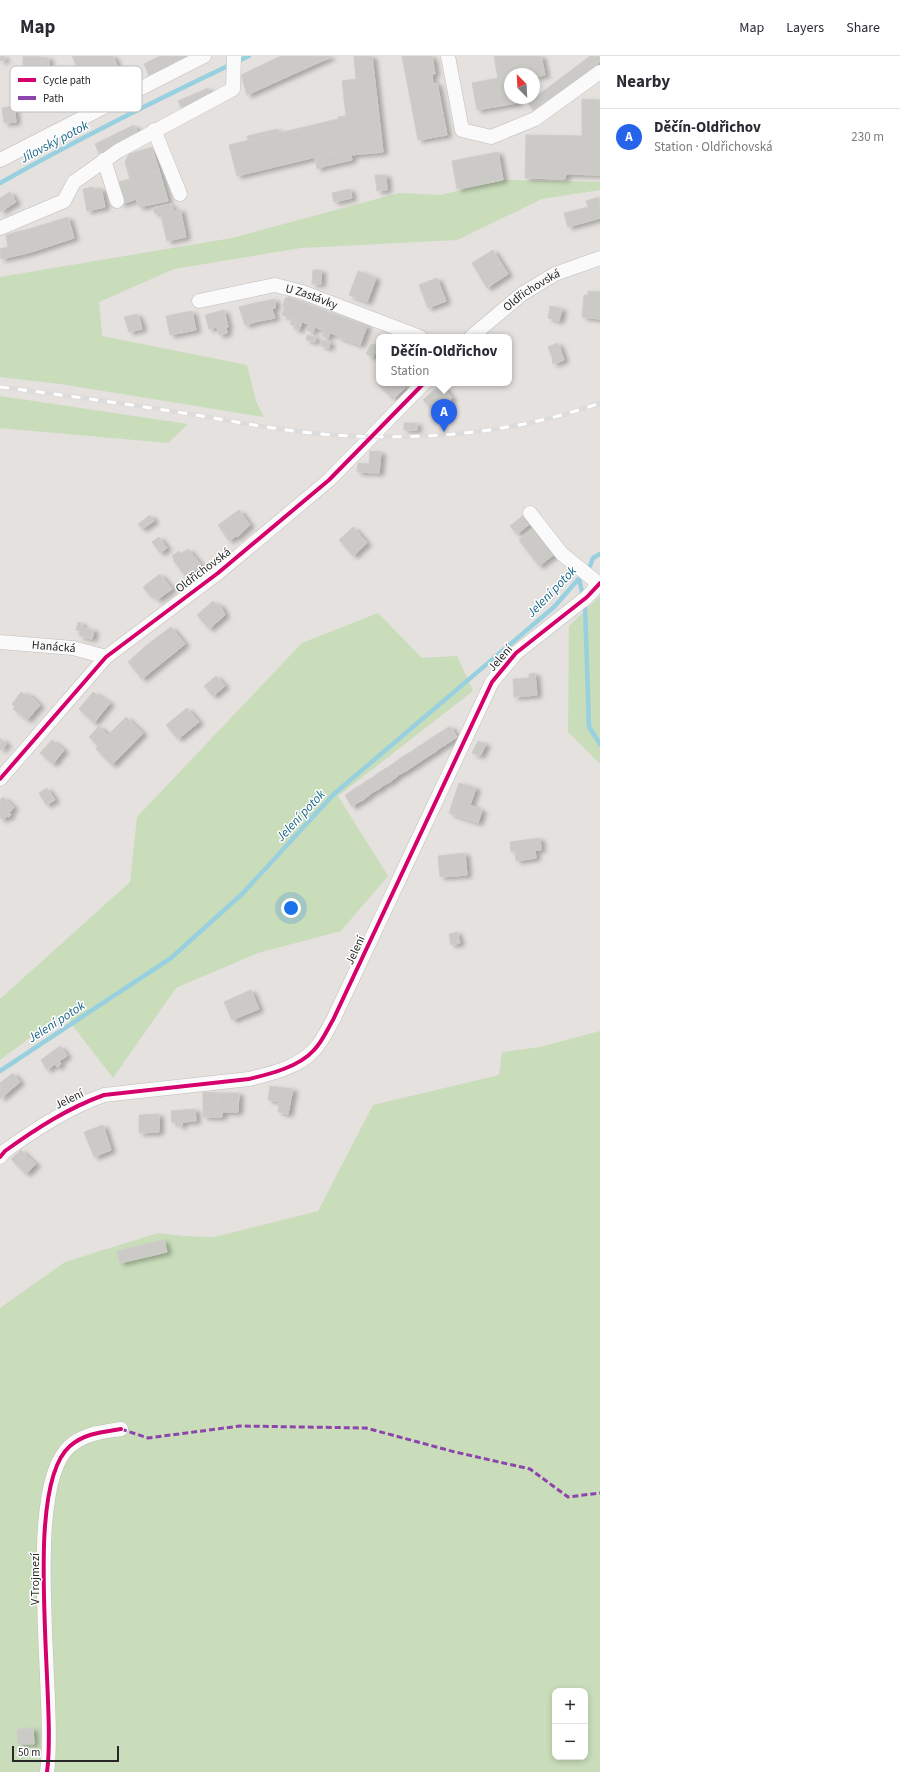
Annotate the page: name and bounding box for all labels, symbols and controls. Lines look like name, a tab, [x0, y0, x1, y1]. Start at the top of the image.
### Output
text: Map	[20, 14, 55, 41]
text: Map	[739, 18, 764, 38]
text: Layers	[786, 18, 824, 38]
text: Share	[846, 18, 880, 38]
legend	[10, 66, 142, 112]
north arrow	[504, 68, 540, 104]
text: Nearby	[616, 70, 670, 94]
text: Cycle path	[43, 73, 91, 88]
text: Path	[43, 91, 64, 106]
water label: Jílovský potok	[16, 116, 93, 168]
text: Děčín-Oldřichov	[654, 117, 761, 138]
text: A	[625, 128, 633, 146]
text: 230 m	[851, 128, 884, 146]
text: Station · Oldřichovská	[654, 138, 773, 156]
street label: Oldřichovská	[500, 265, 562, 315]
street label: U Zastávky	[284, 280, 340, 314]
popup	[376, 334, 512, 386]
text: Děčín-Oldřichov	[391, 341, 497, 362]
text: Station	[391, 362, 429, 380]
pin: A	[431, 399, 457, 432]
street label: Oldřichovská	[172, 544, 235, 597]
water label: Jelení potok	[522, 562, 581, 622]
street label: Hanácká	[31, 637, 76, 657]
street label: Jelení	[484, 641, 517, 675]
water label: Jelení potok	[271, 785, 330, 846]
your location	[281, 898, 301, 918]
street label: Jelení	[341, 932, 370, 968]
water label: Jelení potok	[24, 996, 89, 1048]
street label: Jelení	[52, 1085, 87, 1114]
street label: V Trojmezí	[27, 1552, 44, 1605]
map controls	[552, 1688, 588, 1760]
button: +	[552, 1688, 588, 1724]
button: −	[552, 1724, 588, 1760]
scale bar	[12, 1744, 119, 1763]
text: 50 m	[18, 1745, 40, 1760]

